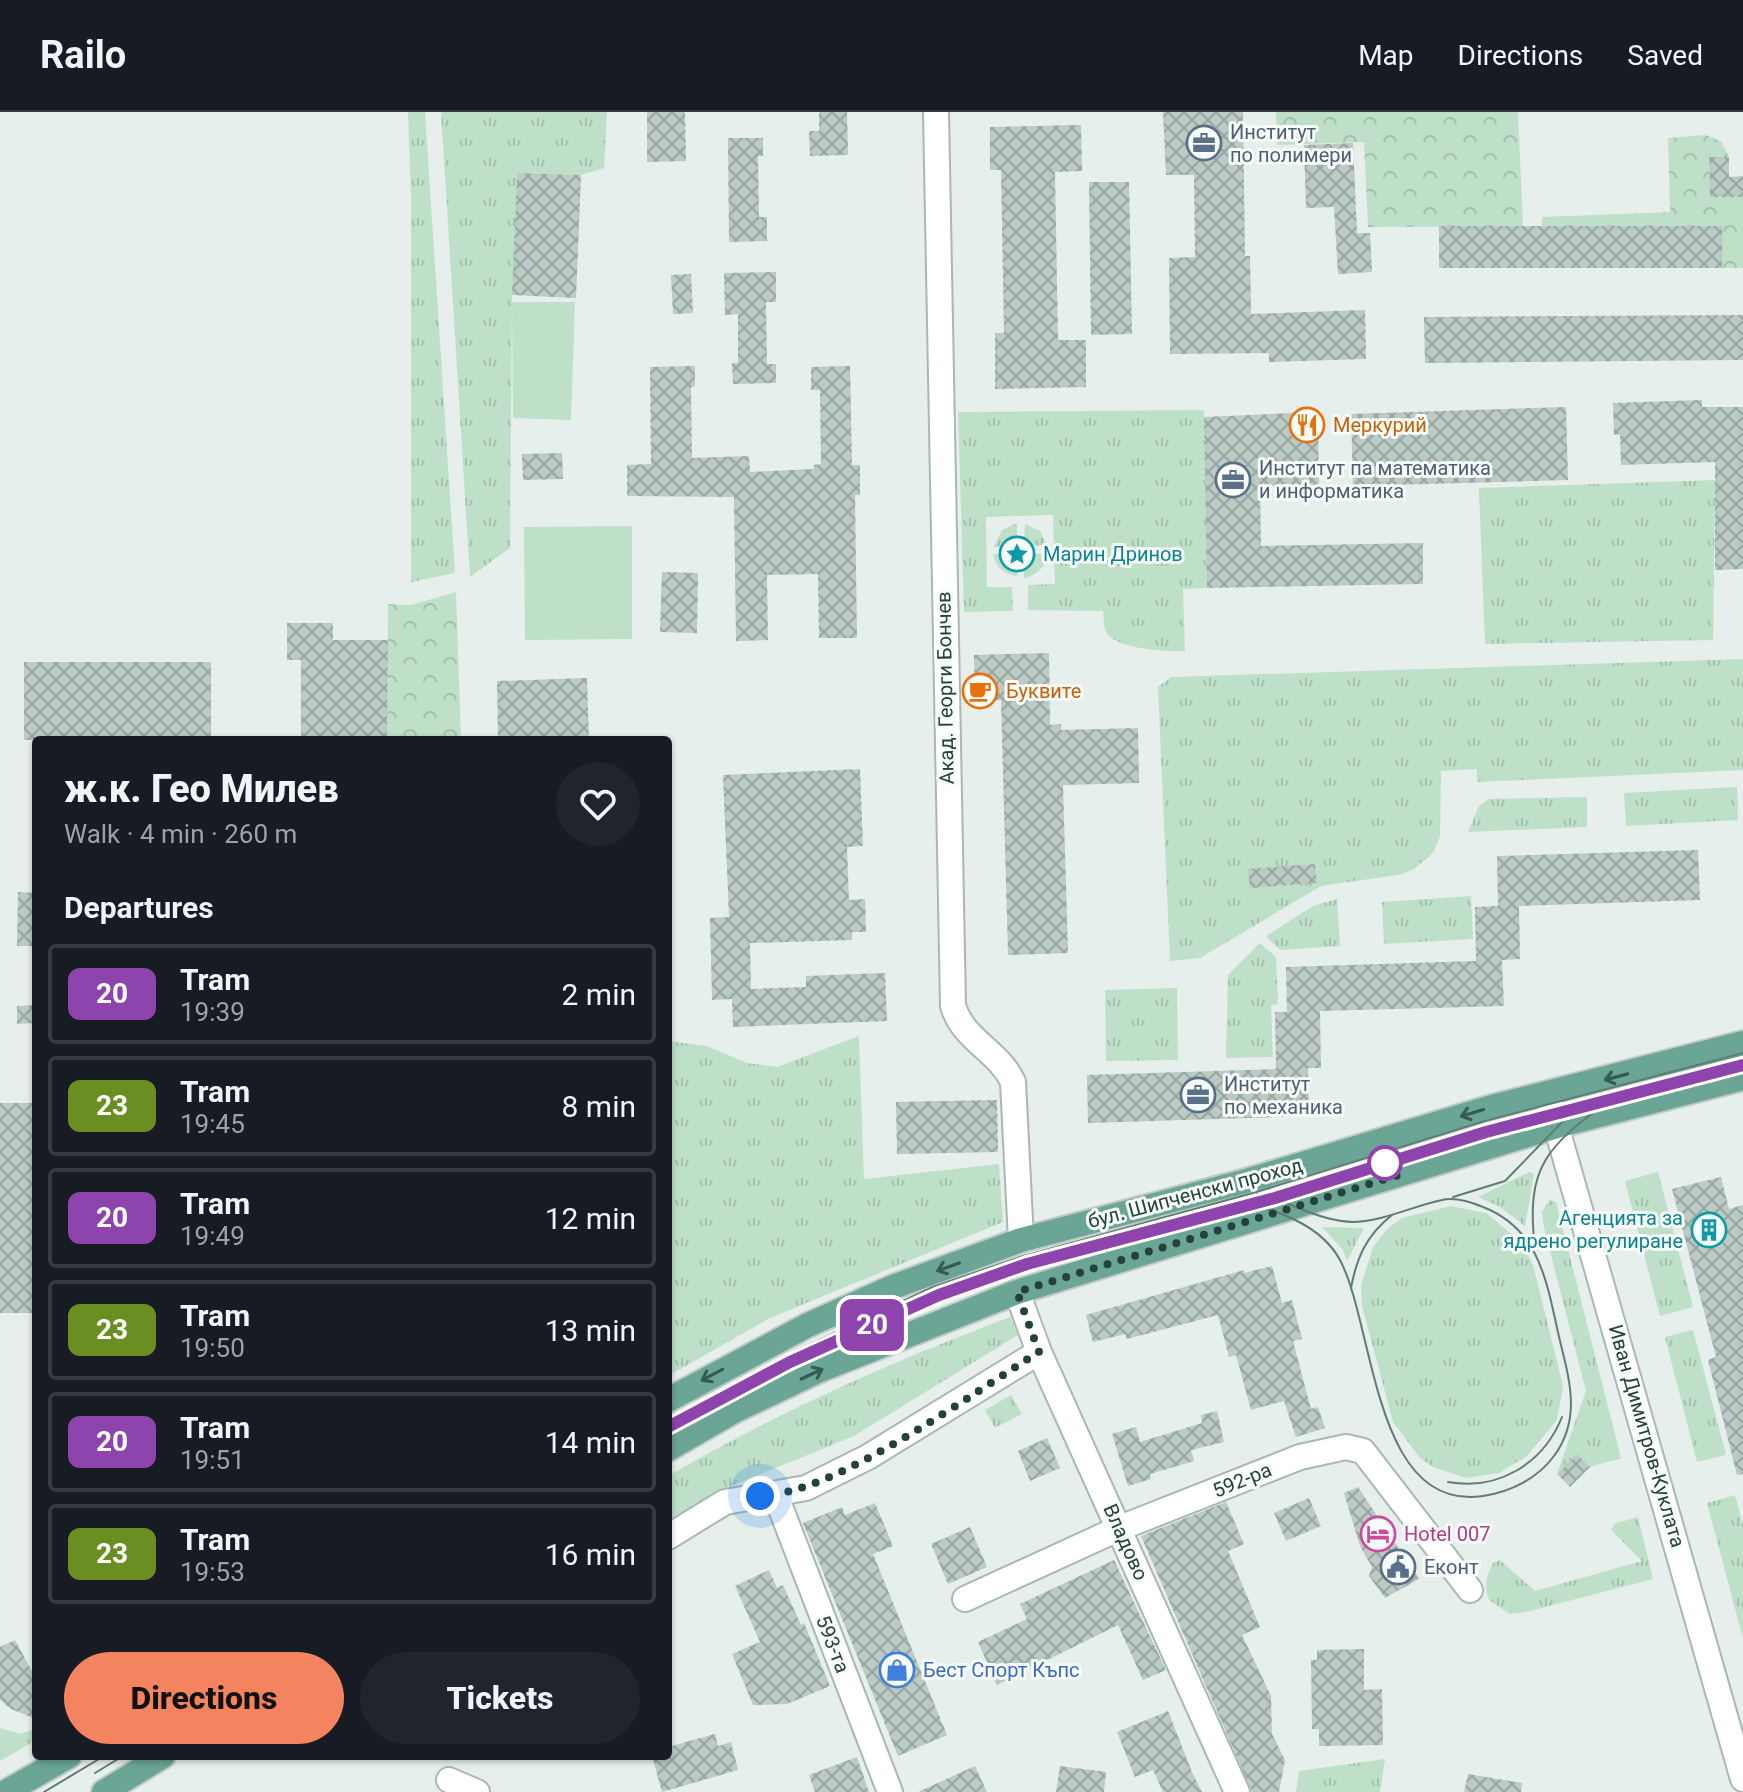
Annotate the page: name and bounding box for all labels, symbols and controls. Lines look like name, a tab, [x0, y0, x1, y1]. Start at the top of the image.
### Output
text: Railo	[40, 33, 126, 77]
text: Map	[1358, 39, 1414, 72]
text: Directions	[1458, 39, 1583, 72]
text: Saved	[1627, 39, 1703, 72]
place label: Институт по полимери	[1230, 120, 1352, 167]
office icon: Институт по полимери	[1185, 124, 1223, 162]
restaurant icon: Меркурий	[1288, 406, 1326, 444]
place label: Меркурий	[1333, 413, 1427, 437]
place label: Институт па математика и информатика	[1259, 456, 1491, 503]
office icon: Институт па математика и информатика	[1214, 461, 1252, 499]
place icon: Марин Дринов	[998, 535, 1036, 573]
place label: Марин Дринов	[1043, 542, 1183, 566]
street label: Акад. Георги Бончев	[931, 591, 959, 785]
cafe icon: Буквите	[961, 672, 999, 710]
place label: Буквите	[1006, 679, 1081, 703]
button: heart	[556, 762, 640, 846]
text: ж.к. Гео Милев	[64, 767, 339, 811]
text: Walk · 4 min · 260 m	[64, 819, 297, 849]
text: Departures	[64, 890, 214, 925]
text: Tram	[180, 962, 250, 997]
text: 20	[96, 977, 128, 1010]
text: 2 min	[562, 977, 636, 1012]
text: 19:39	[180, 997, 245, 1027]
one-way arrow	[1604, 1070, 1630, 1085]
place label: Институт по механика	[1224, 1072, 1343, 1119]
text: Tram	[180, 1074, 250, 1109]
office icon: Институт по механика	[1179, 1076, 1217, 1114]
text: 23	[96, 1089, 128, 1122]
text: 8 min	[562, 1089, 636, 1124]
one-way arrow	[1459, 1106, 1485, 1121]
text: 19:45	[180, 1109, 245, 1139]
unlabelled marker	[1368, 1146, 1402, 1180]
street label: бул. Шипченски проход	[1085, 1153, 1305, 1233]
text: Tram	[180, 1186, 250, 1221]
text: 20	[96, 1201, 128, 1234]
text: 12 min	[545, 1201, 636, 1236]
place label: Агенцията за ядрено регулиране	[1504, 1206, 1683, 1253]
building icon: Агенцията за ядрено регулиране	[1690, 1211, 1728, 1249]
text: 19:49	[180, 1221, 245, 1251]
one-way arrow	[936, 1261, 961, 1275]
text: Tram	[180, 1298, 250, 1333]
line badge: 20	[836, 1299, 908, 1351]
text: 20	[856, 1308, 888, 1341]
text: 23	[96, 1313, 128, 1346]
text: 13 min	[545, 1313, 636, 1348]
street label: Иван Димитров-Куклата	[1604, 1322, 1690, 1550]
text: 19:50	[180, 1333, 245, 1363]
one-way arrow	[799, 1366, 823, 1381]
one-way arrow	[700, 1367, 724, 1383]
text: Tram	[180, 1410, 250, 1445]
text: 20	[96, 1425, 128, 1458]
text: 14 min	[545, 1425, 636, 1460]
text: 19:51	[180, 1445, 245, 1475]
street label: 592-ра	[1209, 1457, 1275, 1503]
your location	[740, 1476, 780, 1516]
street label: Владово	[1099, 1500, 1153, 1584]
hotel icon: Hotel 007	[1359, 1515, 1397, 1553]
text: Tram	[180, 1522, 250, 1557]
place label: Hotel 007	[1404, 1522, 1490, 1546]
text: 23	[96, 1537, 128, 1570]
text: 16 min	[545, 1537, 636, 1572]
public building icon: Еконт	[1379, 1548, 1417, 1586]
place label: Еконт	[1424, 1555, 1479, 1579]
text: 19:53	[180, 1557, 245, 1587]
street label: 593-та	[811, 1612, 855, 1676]
shop icon: Бест Спорт Къпс	[878, 1651, 916, 1689]
button: Directions	[64, 1652, 344, 1744]
button: Tickets	[360, 1652, 640, 1744]
place label: Бест Спорт Къпс	[923, 1658, 1080, 1682]

